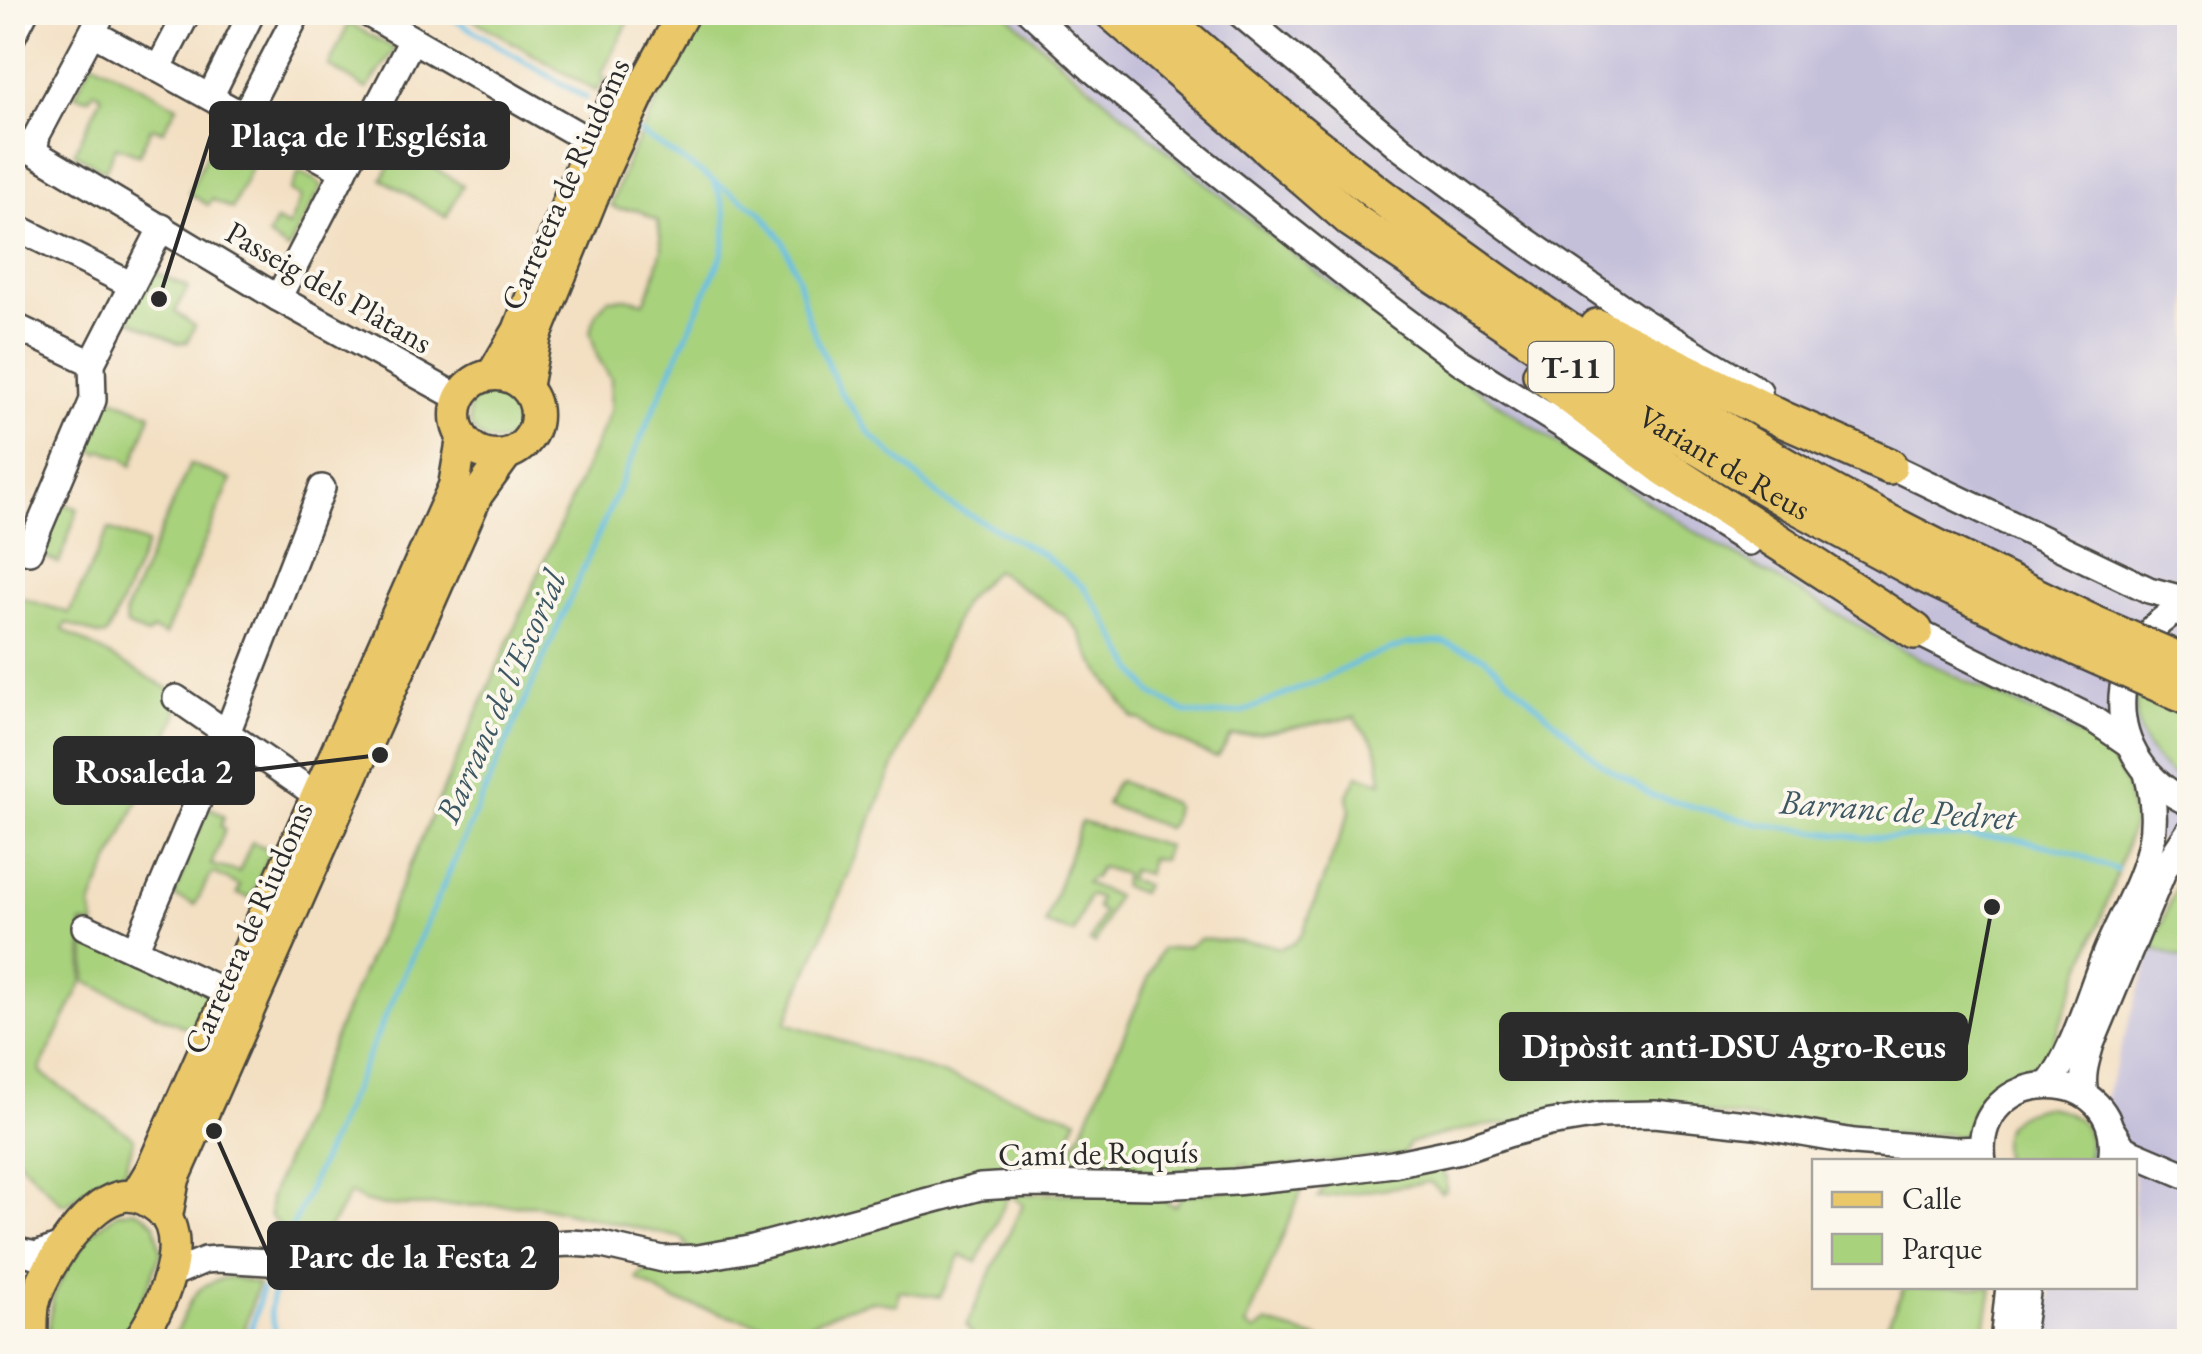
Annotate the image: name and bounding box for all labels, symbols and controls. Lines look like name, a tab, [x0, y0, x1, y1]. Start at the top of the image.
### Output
street label: Carretera de Riudoms	[491, 51, 639, 317]
callout: Plaça de l'Església	[211, 103, 508, 168]
text: Plaça de l'Església	[231, 112, 488, 157]
street label: Passeig dels Plàtans	[218, 211, 440, 363]
road number: T-11	[1528, 342, 1614, 392]
street label: Variant de Reus	[1630, 395, 1818, 530]
water label: Barranc de l'Escorial	[424, 562, 576, 830]
callout: Rosaleda 2	[55, 738, 253, 803]
text: Rosaleda 2	[75, 748, 233, 793]
water label: Barranc de Pedret	[1777, 778, 2019, 840]
street label: Carretera de Riudoms	[174, 795, 322, 1061]
callout: Dipòsit anti-DSU Agro-Reus	[1501, 1014, 1966, 1079]
text: Dipòsit anti-DSU Agro-Reus	[1522, 1023, 1946, 1068]
street label: Camí de Roquís	[998, 1130, 1198, 1176]
legend	[1812, 1159, 2137, 1289]
text: Calle	[1902, 1179, 1961, 1218]
callout: Parc de la Festa 2	[269, 1223, 557, 1288]
text: Parque	[1902, 1229, 1982, 1268]
text: Parc de la Festa 2	[289, 1233, 538, 1278]

